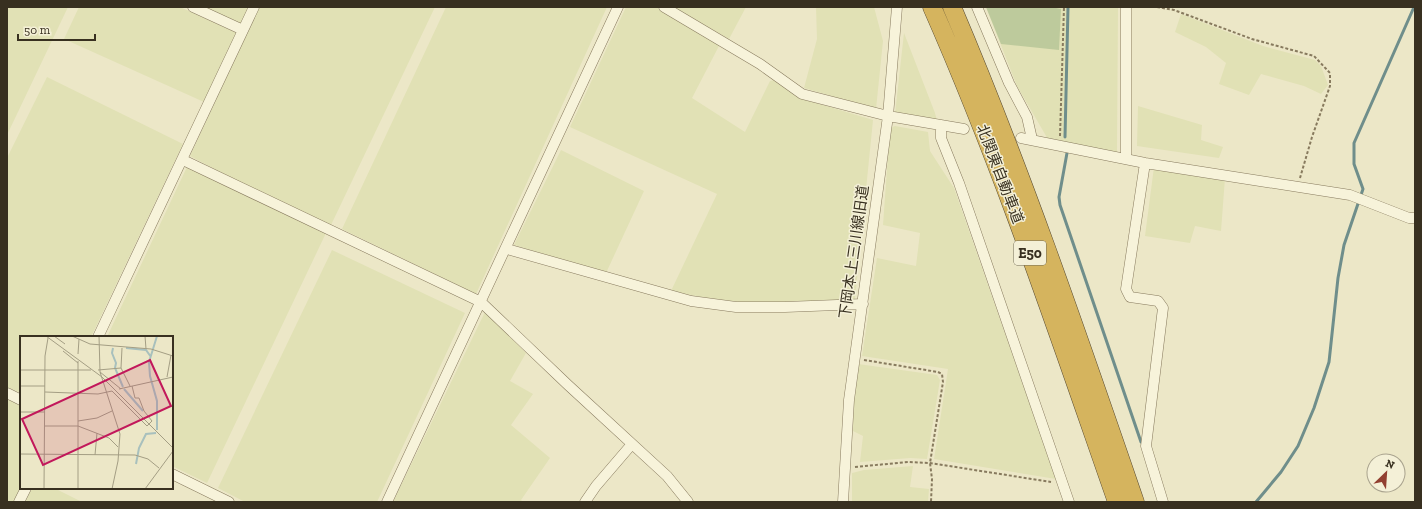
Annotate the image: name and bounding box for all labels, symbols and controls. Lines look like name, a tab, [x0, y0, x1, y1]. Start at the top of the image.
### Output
scale bar	[18, 16, 95, 42]
text: 50 m	[24, 23, 51, 37]
street label: 北関東自動車道	[973, 122, 1027, 226]
street label: 下岡本上三川線旧道	[836, 184, 872, 320]
road number: E50	[1014, 241, 1046, 265]
inset map	[20, 336, 173, 489]
north arrow	[1366, 453, 1406, 493]
text: N	[1383, 457, 1397, 472]

